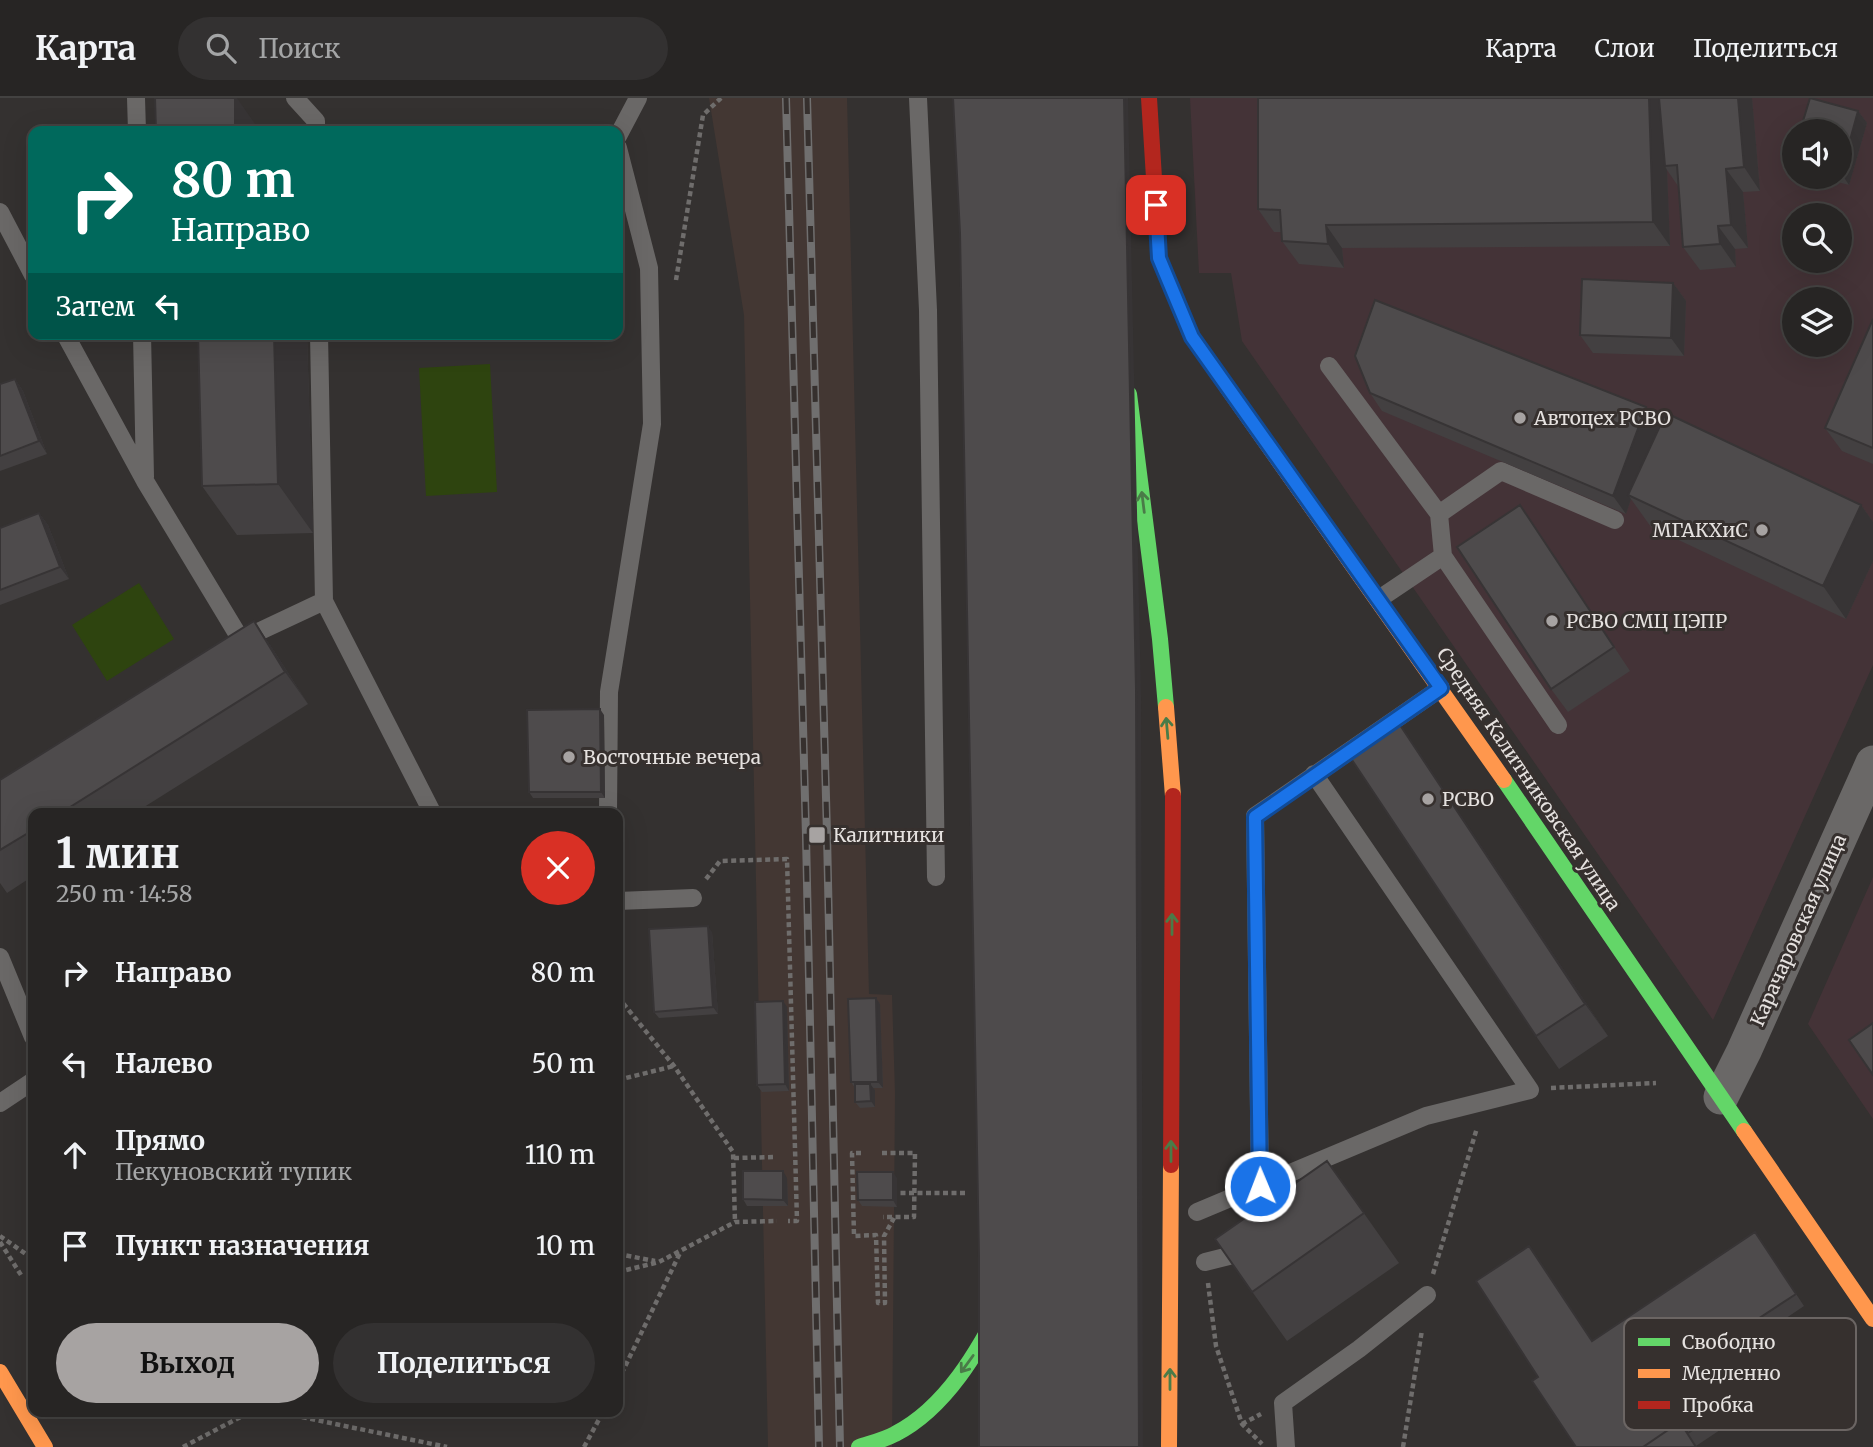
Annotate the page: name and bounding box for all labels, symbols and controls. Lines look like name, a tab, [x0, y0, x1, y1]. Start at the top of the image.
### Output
search box	[178, 17, 668, 80]
text: Карта	[35, 28, 136, 69]
icon: search	[202, 29, 240, 67]
text: Поиск	[258, 32, 341, 65]
text: Карта	[1485, 33, 1557, 64]
text: Слои	[1595, 33, 1655, 64]
text: Поделиться	[1693, 33, 1838, 64]
map controls	[1782, 119, 1852, 357]
button: sound	[1782, 119, 1852, 189]
text: 80 m	[171, 149, 294, 210]
icon: right	[56, 154, 147, 245]
pin	[1126, 175, 1186, 235]
icon: arrive	[1137, 186, 1175, 224]
button: search	[1782, 203, 1852, 273]
text: Направо	[171, 210, 310, 250]
icon: left	[149, 287, 187, 325]
button: layers	[1782, 287, 1852, 357]
text: Затем	[56, 290, 135, 323]
place label: Автоцех РСВО	[1533, 406, 1671, 430]
marker: Автоцех РСВО	[1512, 410, 1528, 426]
one-way arrow	[1136, 491, 1149, 514]
place label: МГАКХиС	[1652, 518, 1748, 542]
marker: МГАКХиС	[1754, 522, 1770, 538]
place label: РСВО СМЦ ЦЭПР	[1566, 609, 1727, 633]
marker: РСВО СМЦ ЦЭПР	[1544, 613, 1560, 629]
street label: Средняя Калитниковская улица	[1432, 643, 1626, 915]
one-way arrow	[1160, 717, 1173, 740]
place label: Восточные вечера	[583, 745, 761, 769]
marker: Восточные вечера	[561, 749, 577, 765]
place label: РСВО	[1442, 787, 1494, 811]
marker: РСВО	[1420, 791, 1436, 807]
place label: Калитники	[833, 823, 944, 847]
marker: Калитники	[807, 825, 827, 845]
text: 1 мин	[56, 827, 180, 879]
street label: Карачаровская улица	[1745, 830, 1851, 1030]
button: close	[521, 831, 595, 905]
text: 250 m · 14:58	[56, 879, 192, 908]
one-way arrow	[1165, 913, 1179, 936]
icon: right	[56, 954, 94, 992]
text: Направо	[115, 956, 232, 989]
text: 80 m	[531, 956, 595, 989]
icon: left	[56, 1045, 94, 1083]
text: Налево	[115, 1047, 213, 1080]
text: 50 m	[531, 1047, 595, 1080]
text: Прямо	[115, 1124, 205, 1157]
icon: ahead	[56, 1136, 94, 1174]
text: 110 m	[525, 1138, 595, 1171]
one-way arrow	[1164, 1140, 1178, 1163]
position arrow	[1223, 1149, 1297, 1223]
text: Пекуновский тупик	[115, 1157, 352, 1186]
icon: arrive	[56, 1227, 94, 1265]
text: Пункт назначения	[115, 1229, 369, 1262]
text: 10 m	[536, 1229, 595, 1262]
legend	[1624, 1318, 1856, 1430]
button: Выход	[56, 1323, 319, 1403]
button: Поделиться	[333, 1323, 595, 1403]
text: Свободно	[1682, 1330, 1775, 1354]
one-way arrow	[960, 1354, 975, 1373]
text: Медленно	[1682, 1361, 1781, 1385]
one-way arrow	[1163, 1368, 1177, 1391]
text: Пробка	[1682, 1393, 1754, 1417]

